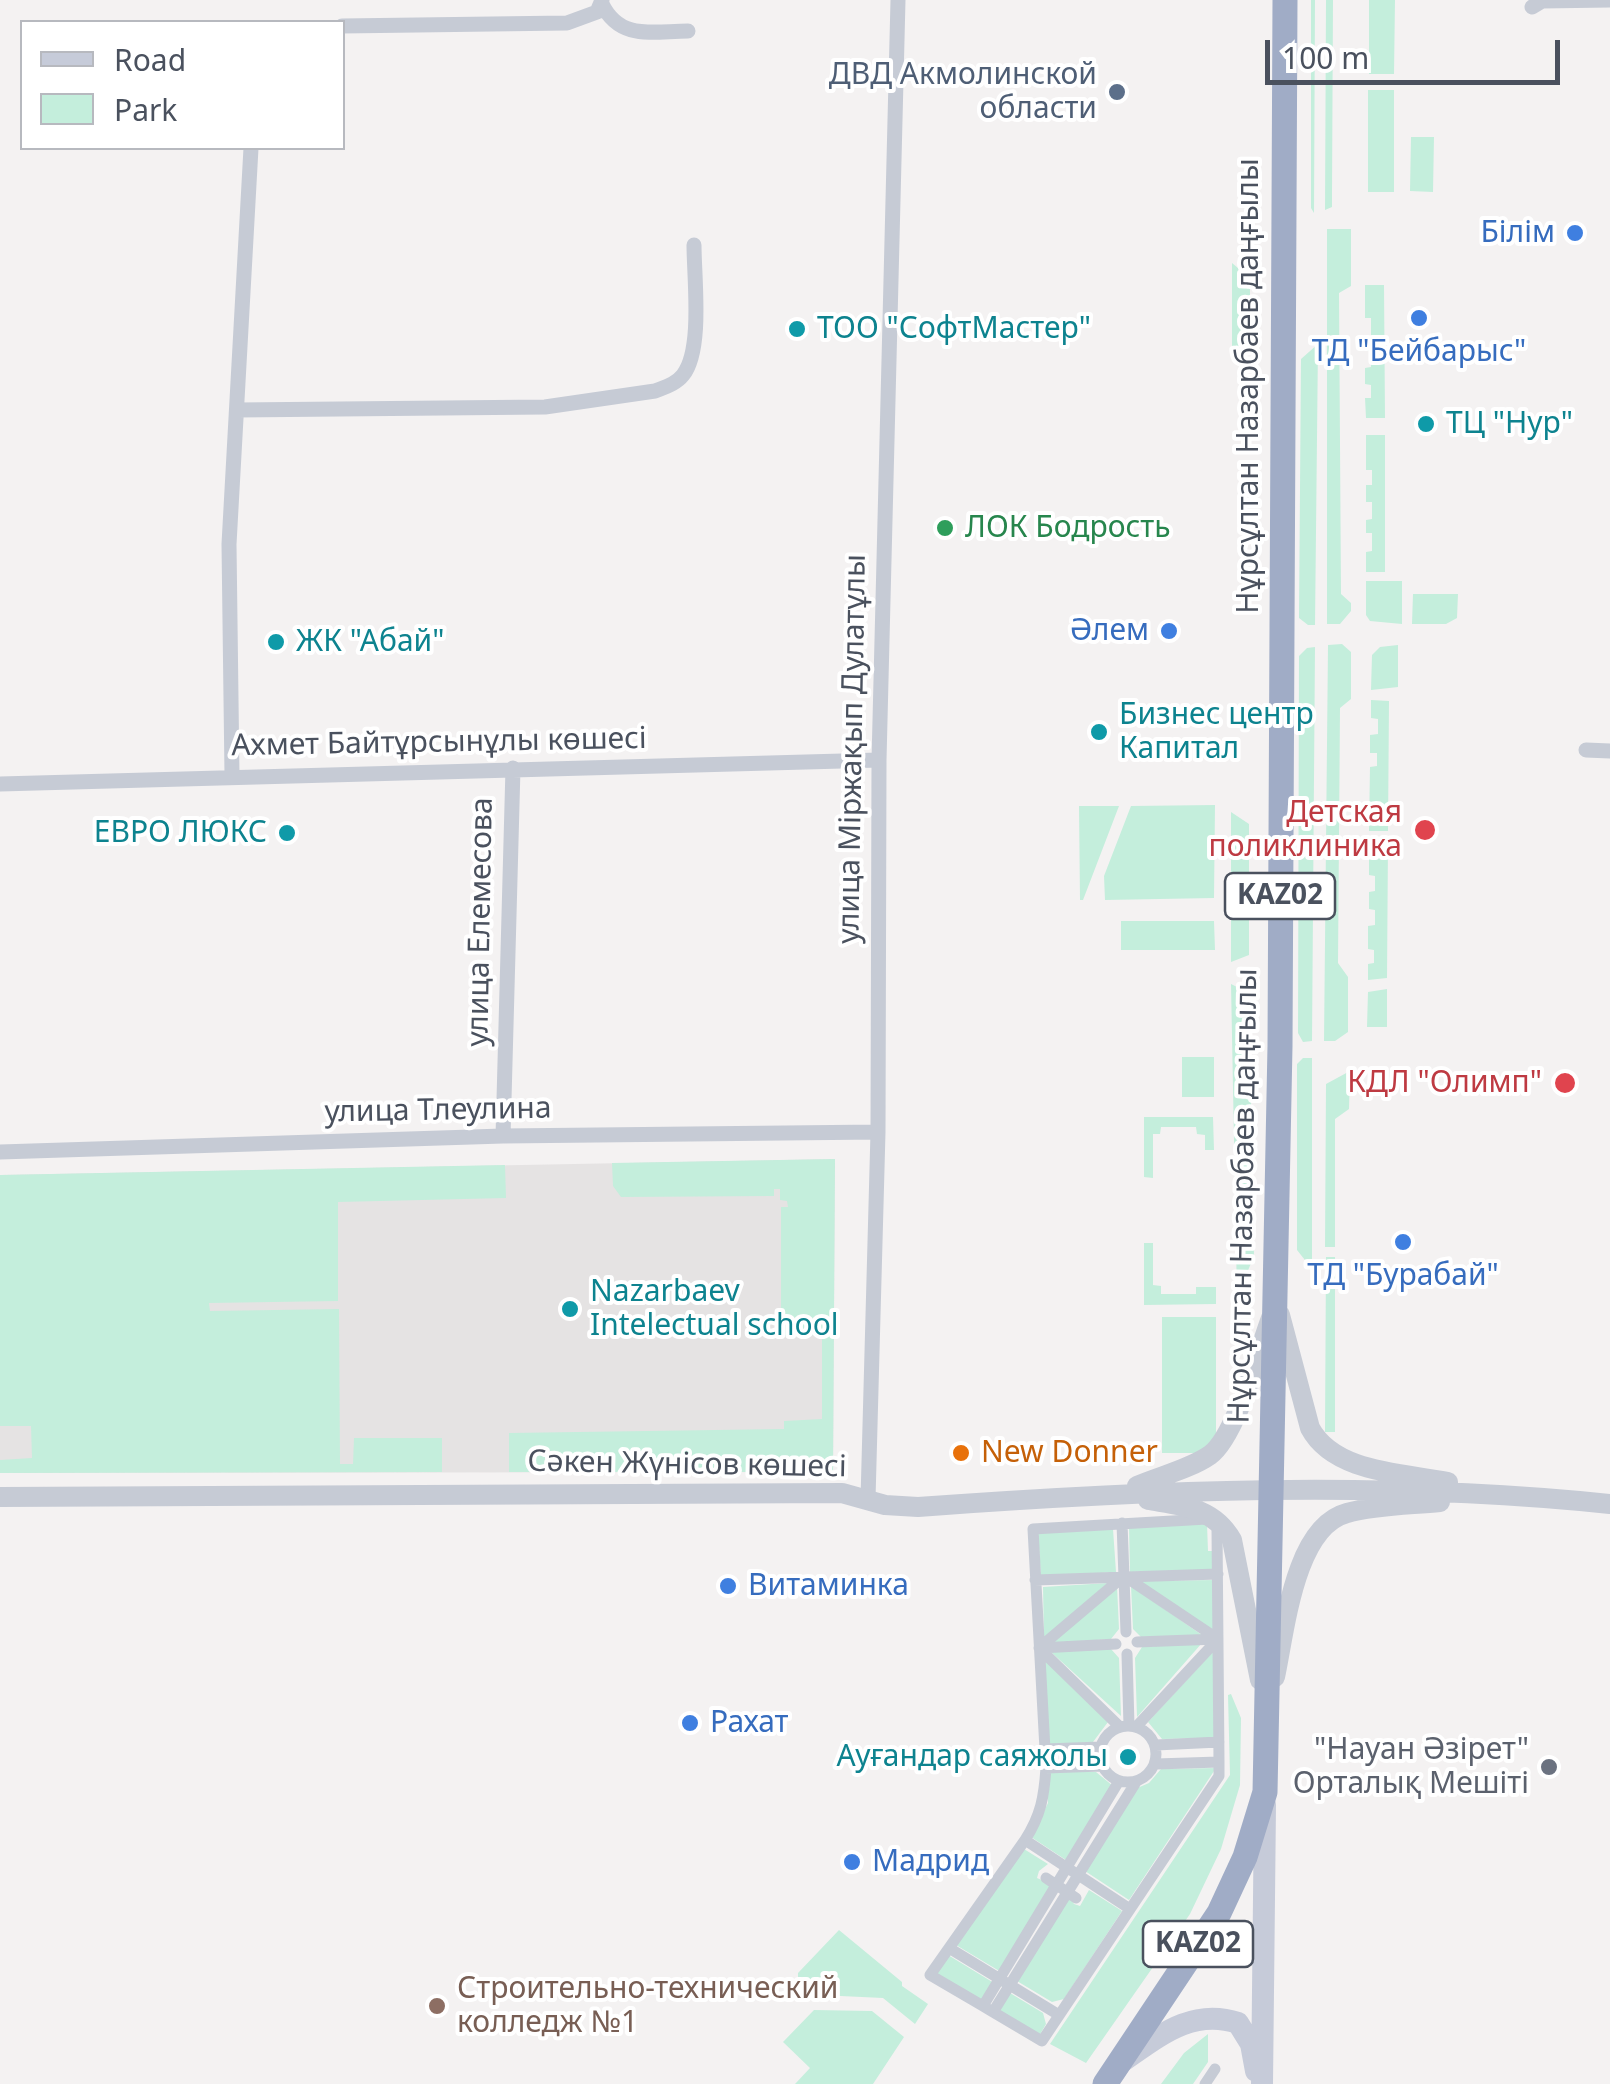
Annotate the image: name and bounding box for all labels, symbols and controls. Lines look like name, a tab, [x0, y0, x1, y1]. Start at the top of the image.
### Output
legend	[20, 20, 345, 150]
scale bar	[1270, 20, 1565, 82]
text: 100 m	[1282, 37, 1369, 78]
text: Road	[114, 39, 186, 80]
place label: ДВД Акмолинской области	[829, 57, 1097, 128]
marker: ДВД Акмолинской области	[1106, 81, 1128, 103]
text: Park	[114, 89, 177, 130]
street label: Нұрсұлтан Назарбаев даңғылы	[1231, 158, 1267, 614]
place label: Білім	[1480, 215, 1555, 251]
marker: Білім	[1564, 222, 1586, 244]
marker: ТД "Бейбарыс"	[1408, 307, 1430, 329]
place label: ТОО "СофтМастер"	[817, 311, 1091, 347]
marker: ТОО "СофтМастер"	[786, 318, 808, 340]
place label: ТД "Бейбарыс"	[1312, 334, 1526, 370]
place label: ТЦ "Нур"	[1446, 406, 1573, 442]
marker: ТЦ "Нур"	[1415, 413, 1437, 435]
place label: ЛОК Бодрость	[965, 510, 1171, 546]
marker: ЛОК Бодрость	[934, 517, 956, 539]
street label: улица Міржақып Дулатұлы	[832, 554, 874, 944]
place label: Әлем	[1070, 613, 1149, 649]
marker: Әлем	[1158, 620, 1180, 642]
place label: ЖК "Абай"	[296, 624, 444, 660]
marker: ЖК "Абай"	[265, 631, 287, 653]
place label: Бизнес центр Капитал	[1119, 697, 1314, 768]
street label: Ахмет Байтұрсынұлы көшесі	[231, 721, 647, 765]
marker: Бизнес центр Капитал	[1088, 721, 1110, 743]
place label: Детская поликлиника	[1209, 795, 1402, 866]
street label: улица Елемесова	[461, 797, 501, 1047]
place label: ЕВРО ЛЮКС	[94, 815, 267, 851]
marker: Детская поликлиника	[1412, 817, 1438, 843]
marker: ЕВРО ЛЮКС	[276, 822, 298, 844]
road number: KАZ02	[1225, 873, 1335, 919]
street label: Нұрсұлтан Назарбаев даңғылы	[1222, 968, 1266, 1424]
place label: КДЛ "Олимп"	[1347, 1065, 1542, 1101]
marker: КДЛ "Олимп"	[1552, 1070, 1578, 1096]
street label: улица Тлеулина	[324, 1091, 552, 1131]
marker: ТД "Бурабай"	[1392, 1231, 1414, 1253]
place label: ТД "Бурабай"	[1307, 1258, 1499, 1294]
place label: Nazarbaev Intelectual school	[590, 1274, 839, 1344]
marker: Nazarbaev Intelectual school	[559, 1298, 581, 1320]
place label: New Donner	[981, 1435, 1158, 1471]
marker: New Donner	[950, 1442, 972, 1464]
street label: Сәкен Жүнісов көшесі	[527, 1444, 847, 1486]
place label: Витаминка	[748, 1568, 909, 1604]
marker: Витаминка	[717, 1575, 739, 1597]
place label: Рахат	[710, 1705, 789, 1741]
marker: Рахат	[679, 1712, 701, 1734]
place label: "Науан Әзірет" Орталық Мешіті	[1293, 1732, 1529, 1802]
place label: Ауғандар саяжолы	[837, 1739, 1108, 1775]
marker: Ауғандар саяжолы	[1117, 1746, 1139, 1768]
marker: "Науан Әзірет" Орталық Мешіті	[1538, 1756, 1560, 1778]
place label: Мадрид	[872, 1844, 989, 1880]
marker: Мадрид	[841, 1851, 863, 1873]
road number: KАZ02	[1143, 1921, 1253, 1967]
place label: Строительно-технический колледж №1	[457, 1971, 838, 2042]
marker: Строительно-технический колледж №1	[426, 1995, 448, 2017]

